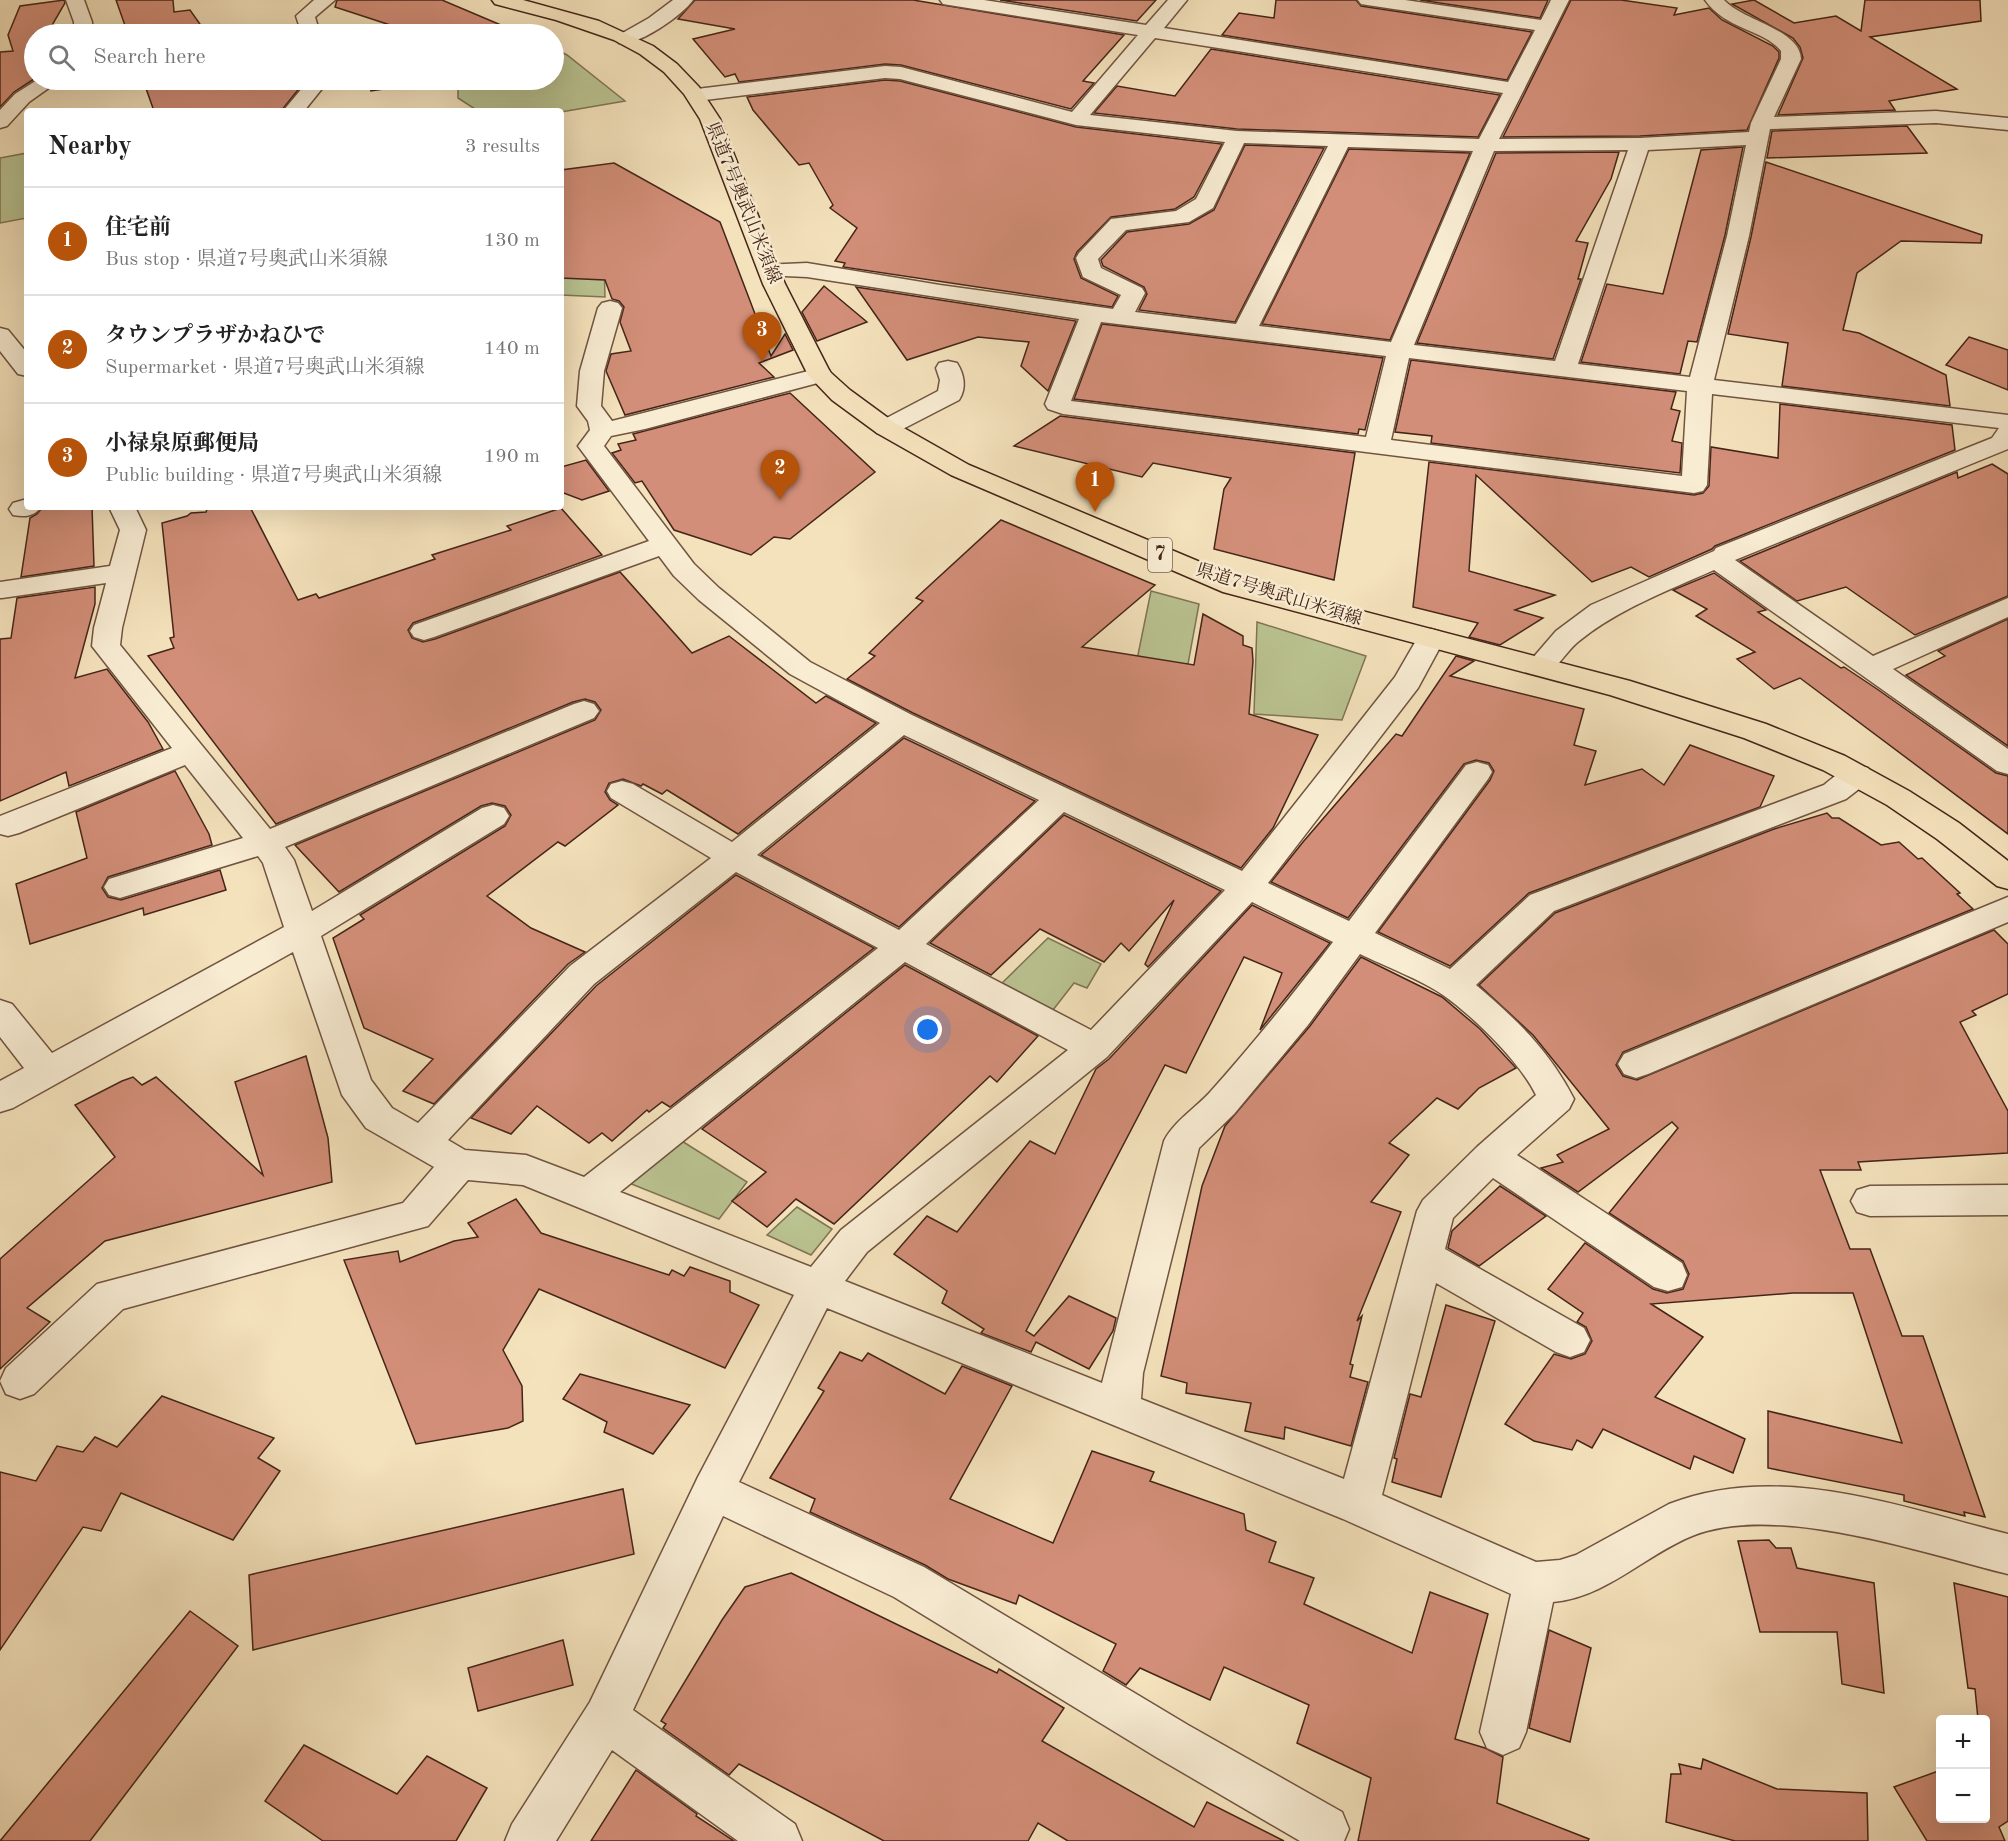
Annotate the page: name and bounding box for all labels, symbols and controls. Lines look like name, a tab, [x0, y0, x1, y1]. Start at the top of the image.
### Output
search box	[24, 24, 564, 90]
icon: search	[45, 41, 78, 74]
text: Search here	[93, 46, 206, 68]
street label: 県道7号奥武山米須線	[702, 119, 786, 286]
text: Nearby	[48, 134, 132, 160]
text: 3 results	[465, 137, 540, 157]
text: 住宅前	[105, 217, 171, 239]
text: 1	[62, 231, 73, 251]
text: 130 m	[484, 231, 540, 251]
text: Bus stop · 県道7号奥武山米須線	[105, 250, 388, 270]
pin: 3	[742, 312, 782, 362]
text: タウンプラザかねひで	[105, 325, 325, 347]
text: 2	[62, 339, 73, 359]
text: 140 m	[484, 339, 540, 359]
text: Supermarket · 県道7号奥武山米須線	[105, 358, 425, 378]
text: 小禄泉原郵便局	[105, 433, 259, 455]
text: 3	[62, 447, 73, 467]
text: 190 m	[484, 447, 540, 467]
pin: 2	[760, 450, 800, 500]
pin: 1	[1076, 462, 1114, 512]
text: Public building · 県道7号奥武山米須線	[105, 466, 442, 486]
road number: 7	[1148, 538, 1172, 572]
street label: 県道7号奥武山米須線	[1194, 559, 1365, 629]
your location	[913, 1015, 942, 1044]
map controls	[1936, 1715, 1990, 1823]
button: +	[1936, 1715, 1990, 1769]
button: −	[1936, 1769, 1990, 1823]

